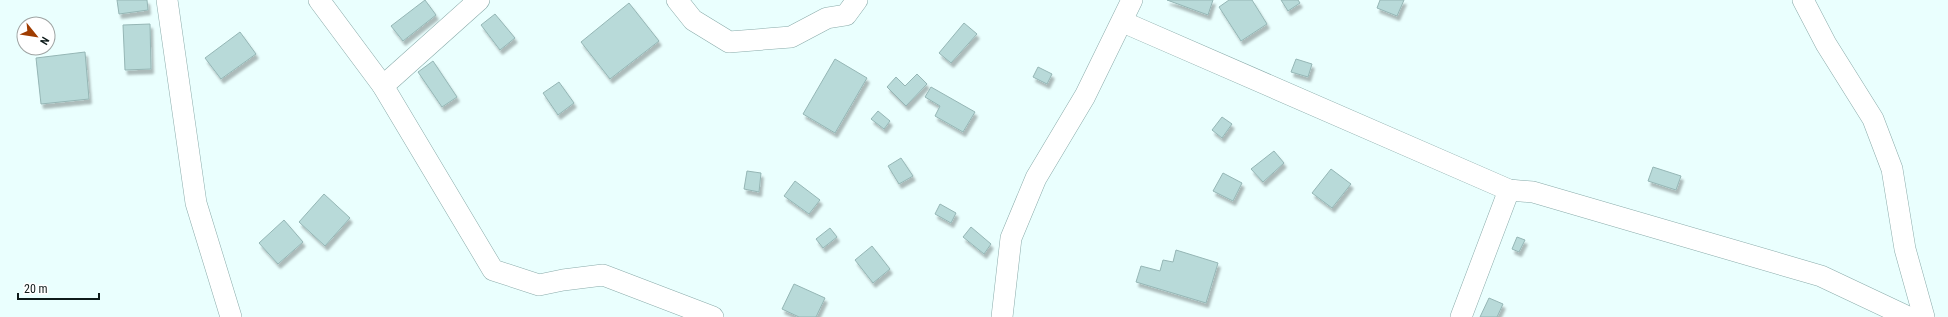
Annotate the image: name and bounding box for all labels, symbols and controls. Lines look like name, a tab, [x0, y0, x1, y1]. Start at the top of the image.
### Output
north arrow	[16, 16, 56, 56]
text: N	[37, 35, 52, 47]
scale bar	[18, 275, 99, 301]
text: 20 m	[24, 282, 48, 296]

